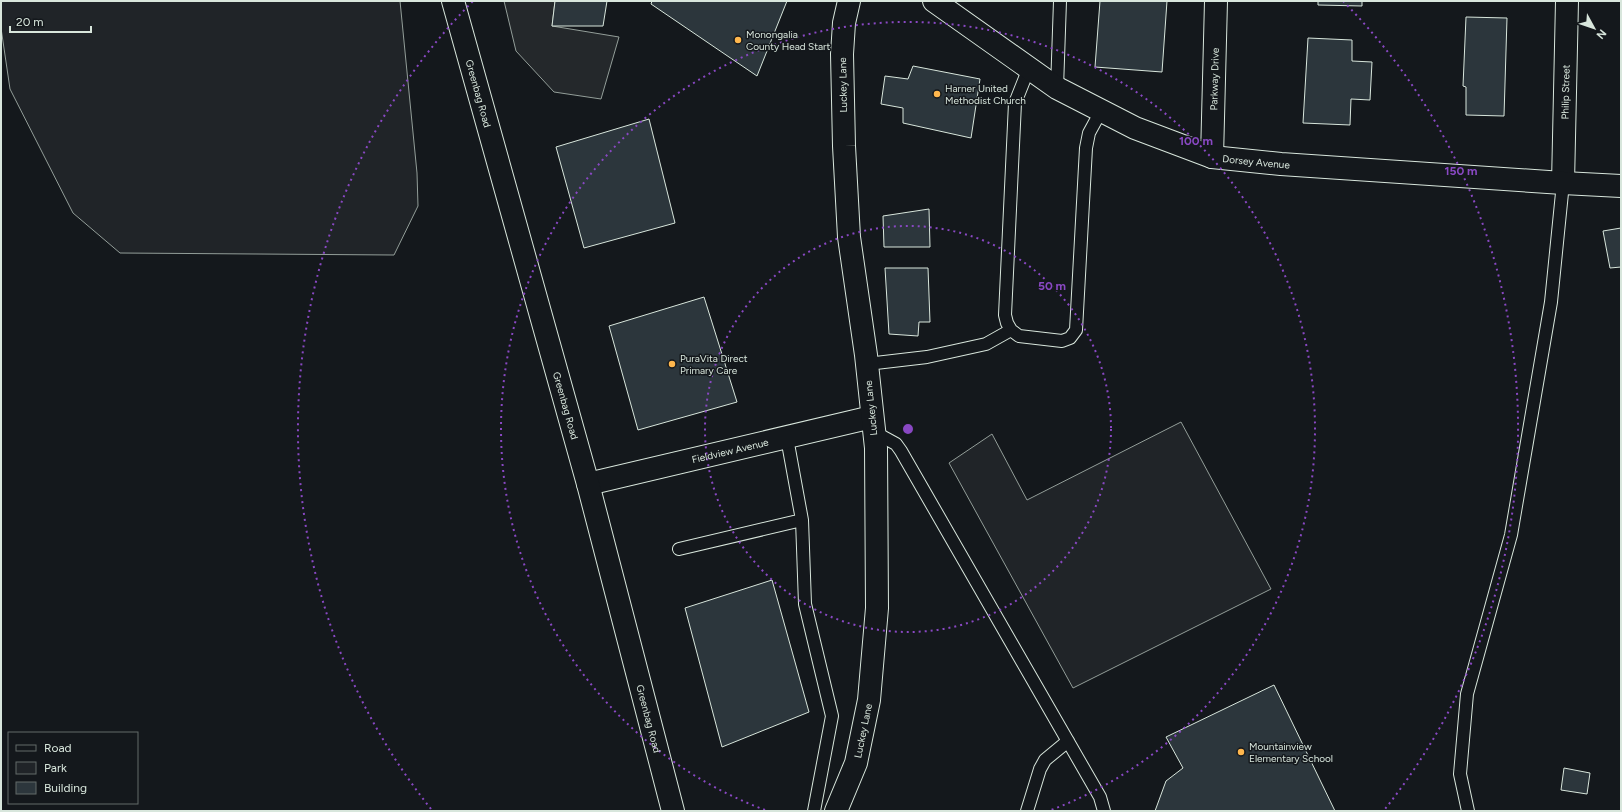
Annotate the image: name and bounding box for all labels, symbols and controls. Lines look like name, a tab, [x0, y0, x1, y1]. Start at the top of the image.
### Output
scale bar	[10, 8, 91, 34]
north arrow	[1574, 8, 1614, 48]
text: 20 m	[16, 15, 44, 29]
text: N	[1594, 27, 1609, 42]
place label: Monongalia County Head Start	[746, 28, 830, 53]
marker: Monongalia County Head Start	[733, 35, 743, 45]
street label: Parkway Drive	[1207, 47, 1221, 111]
street label: Luckey Lane	[836, 57, 850, 113]
street label: Greenbag Road	[463, 58, 495, 129]
street label: Philip Street	[1558, 64, 1572, 120]
place label: Harner United Methodist Church	[945, 82, 1026, 107]
marker: Harner United Methodist Church	[932, 89, 942, 99]
text: 100 m	[1179, 134, 1213, 148]
street label: Dorsey Avenue	[1222, 152, 1291, 171]
text: 150 m	[1444, 164, 1478, 178]
text: 50 m	[1038, 279, 1066, 293]
place label: PuraVita Direct Primary Care	[680, 352, 748, 377]
marker: PuraVita Direct Primary Care	[667, 359, 677, 369]
street label: Greenbag Road	[550, 370, 582, 441]
street label: Luckey Lane	[862, 379, 880, 436]
centre of rings	[901, 422, 915, 436]
street label: Fieldview Avenue	[690, 435, 770, 466]
street label: Greenbag Road	[634, 683, 664, 754]
street label: Luckey Lane	[851, 702, 875, 759]
legend	[8, 732, 138, 804]
place label: Mountainview Elementary School	[1249, 740, 1333, 765]
text: Road	[44, 741, 72, 755]
marker: Mountainview Elementary School	[1236, 747, 1246, 757]
text: Park	[44, 761, 67, 775]
text: Building	[44, 781, 87, 795]

